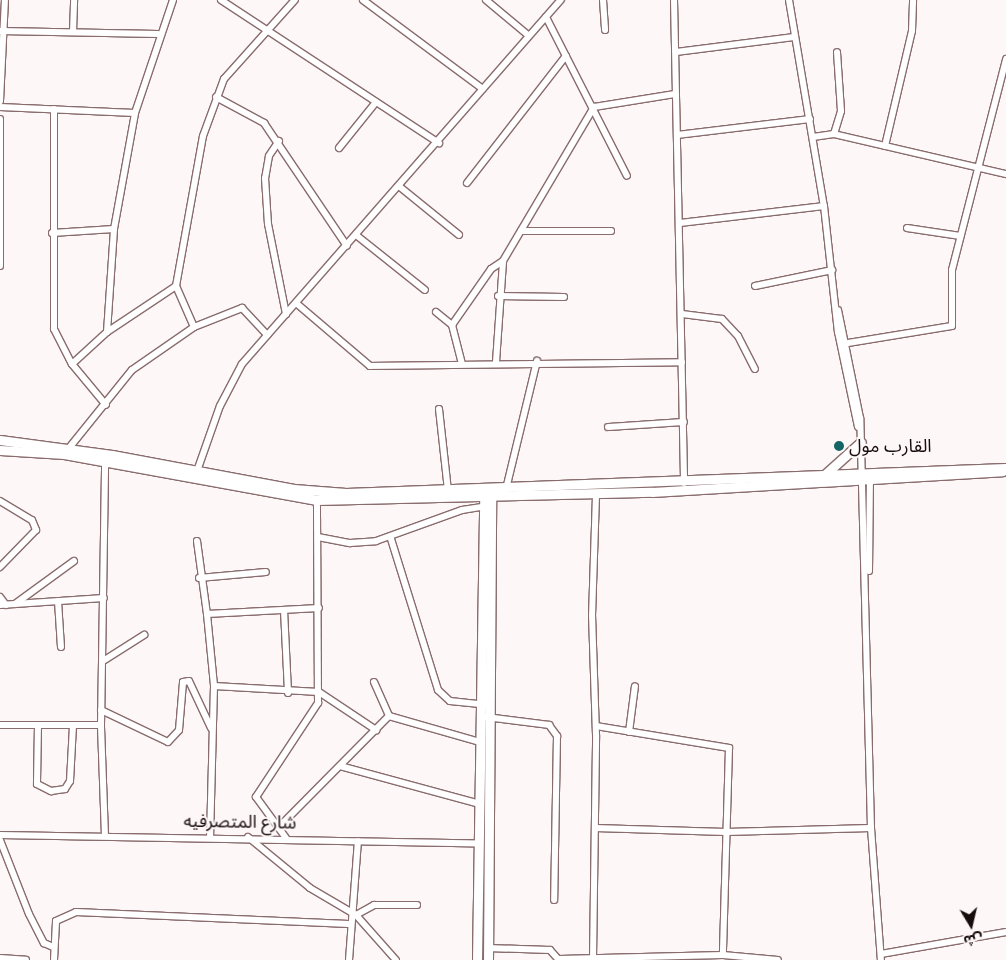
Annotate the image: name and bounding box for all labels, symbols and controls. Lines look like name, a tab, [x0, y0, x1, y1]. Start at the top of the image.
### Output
place label: القارب مول	[849, 435, 932, 457]
marker: القارب مول	[833, 440, 845, 452]
street label: شارع المتصرفيه	[183, 810, 297, 834]
north arrow	[946, 900, 996, 950]
text: ش	[963, 930, 984, 949]

